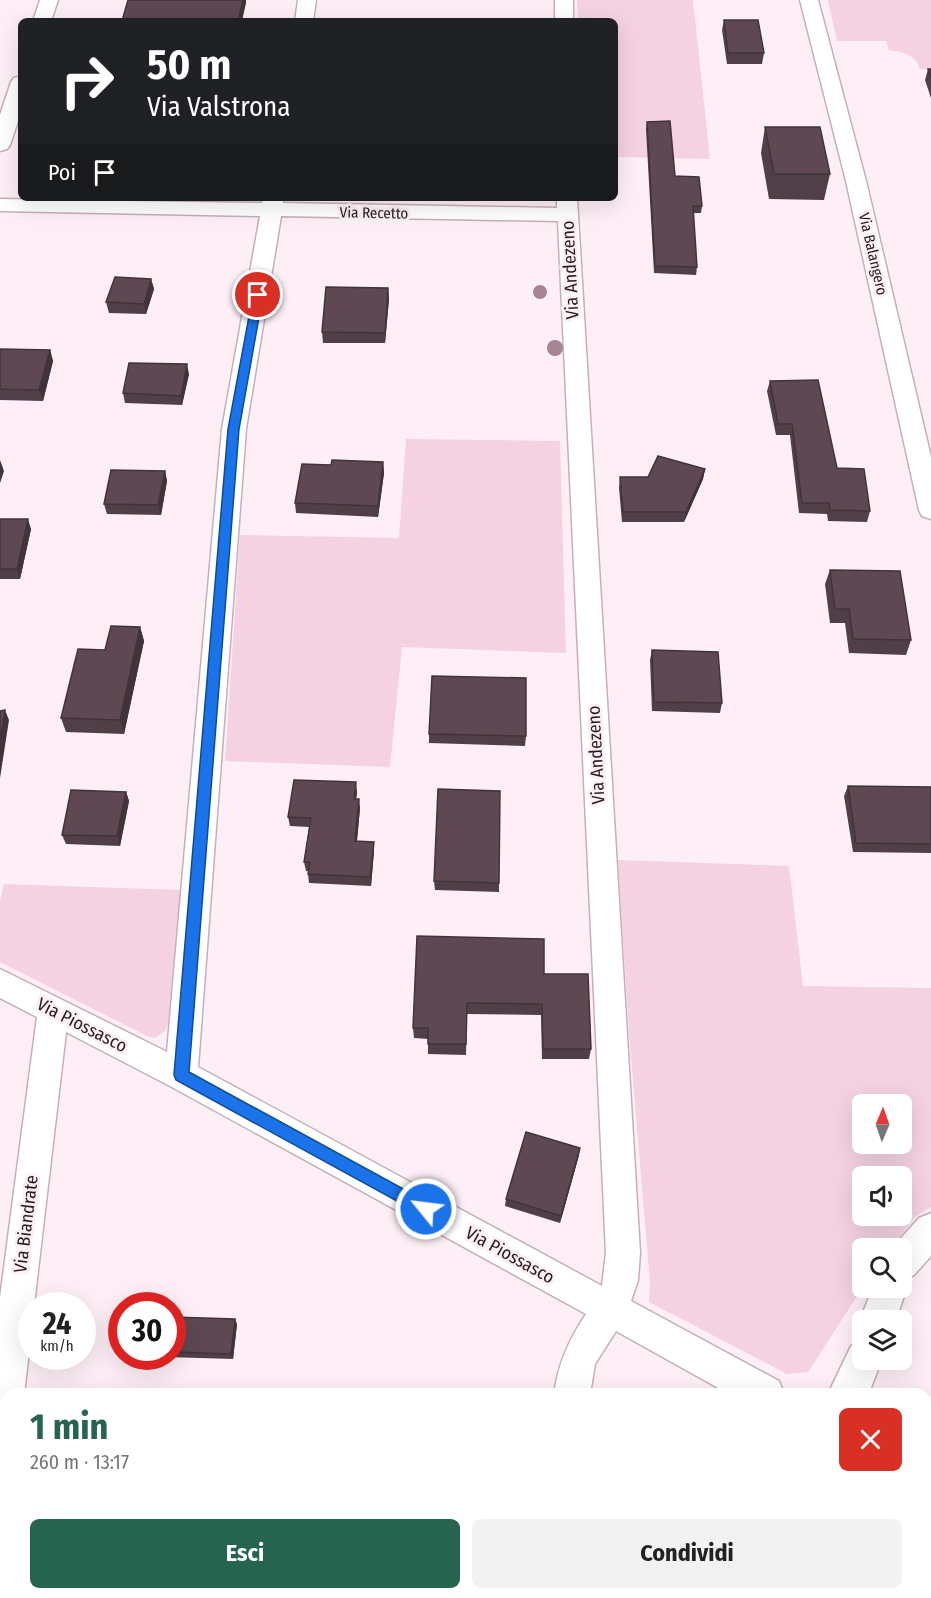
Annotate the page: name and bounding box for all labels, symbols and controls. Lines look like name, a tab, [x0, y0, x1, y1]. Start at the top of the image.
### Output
text: 50 m	[147, 40, 231, 90]
icon: right	[48, 42, 126, 120]
text: Via Valstrona	[147, 91, 291, 123]
icon: arrive	[88, 156, 121, 189]
text: Poi	[48, 159, 76, 186]
street label: Via Recetto	[340, 203, 409, 223]
street label: Via Balangero	[855, 211, 891, 297]
street label: Via Andezeno	[556, 220, 584, 320]
pin	[232, 269, 283, 320]
icon: arrive	[241, 278, 274, 311]
street label: Via Andezeno	[582, 705, 610, 805]
street label: Via Piossasco	[33, 993, 131, 1057]
north arrow	[852, 1094, 912, 1154]
map controls	[852, 1094, 912, 1370]
button: sound	[852, 1166, 912, 1226]
street label: Via Biandrate	[9, 1174, 43, 1274]
position arrow	[394, 1177, 458, 1241]
street label: Via Piossasco	[462, 1222, 558, 1288]
button: search	[852, 1238, 912, 1298]
speed limit sign: 30	[108, 1292, 186, 1370]
text: 24	[43, 1306, 71, 1342]
button: layers	[852, 1310, 912, 1370]
text: km/h	[40, 1337, 74, 1355]
text: 1 min	[30, 1405, 108, 1449]
button: close	[839, 1408, 902, 1471]
text: 260 m · 13:17	[30, 1450, 129, 1474]
button: Esci	[30, 1519, 460, 1588]
button: Condividi	[472, 1519, 902, 1588]

